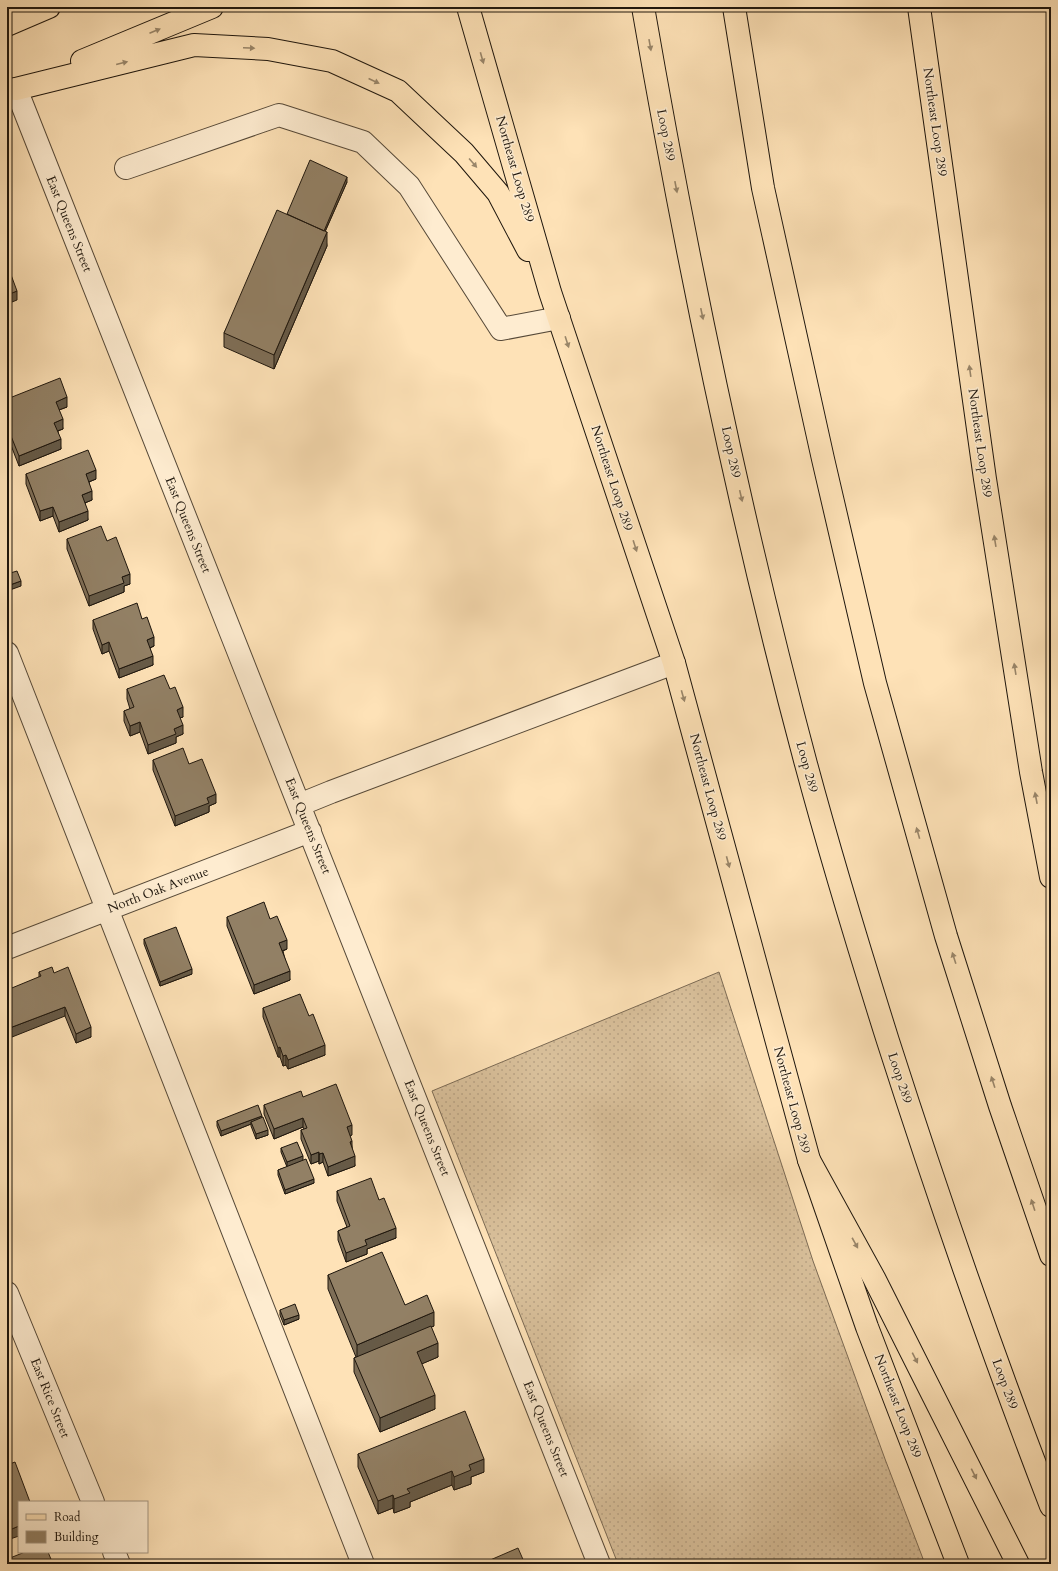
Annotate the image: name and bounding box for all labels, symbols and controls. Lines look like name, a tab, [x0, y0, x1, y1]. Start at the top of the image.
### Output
one-way arrow	[150, 27, 162, 33]
one-way arrow	[647, 39, 653, 52]
one-way arrow	[243, 44, 255, 51]
one-way arrow	[480, 52, 486, 64]
one-way arrow	[115, 59, 128, 65]
street label: Northeast Loop 289	[918, 66, 952, 178]
one-way arrow	[368, 77, 380, 84]
street label: Loop 289	[652, 108, 680, 163]
street label: Northeast Loop 289	[491, 114, 539, 225]
one-way arrow	[468, 158, 477, 168]
street label: East Queens Street	[42, 173, 96, 275]
one-way arrow	[674, 181, 680, 193]
one-way arrow	[699, 308, 705, 321]
one-way arrow	[565, 337, 571, 349]
one-way arrow	[967, 365, 973, 377]
street label: Northeast Loop 289	[963, 387, 997, 499]
street label: Northeast Loop 289	[586, 423, 638, 533]
street label: Loop 289	[717, 425, 745, 480]
street label: East Queens Street	[161, 474, 215, 576]
one-way arrow	[738, 490, 744, 502]
one-way arrow	[992, 535, 998, 547]
one-way arrow	[632, 540, 638, 552]
one-way arrow	[1012, 663, 1018, 676]
one-way arrow	[680, 690, 686, 702]
street label: Northeast Loop 289	[685, 732, 731, 843]
street label: Loop 289	[792, 739, 823, 795]
street label: East Queens Street	[281, 775, 335, 877]
one-way arrow	[1032, 792, 1038, 804]
one-way arrow	[914, 827, 920, 839]
one-way arrow	[726, 856, 732, 868]
street label: North Oak Avenue	[105, 862, 211, 918]
one-way arrow	[950, 952, 956, 964]
street label: Northeast Loop 289	[769, 1045, 815, 1156]
street label: Loop 289	[883, 1050, 917, 1106]
one-way arrow	[990, 1076, 996, 1088]
street label: East Queens Street	[400, 1077, 454, 1179]
one-way arrow	[1030, 1199, 1036, 1211]
one-way arrow	[851, 1237, 858, 1249]
street label: Northeast Loop 289	[870, 1351, 926, 1461]
one-way arrow	[912, 1353, 918, 1364]
street label: East Rice Street	[26, 1355, 74, 1441]
street label: Loop 289	[988, 1356, 1023, 1412]
street label: East Queens Street	[519, 1378, 573, 1480]
one-way arrow	[971, 1469, 977, 1480]
legend	[18, 1501, 148, 1553]
text: Road	[54, 1509, 81, 1525]
text: Building	[54, 1529, 99, 1545]

